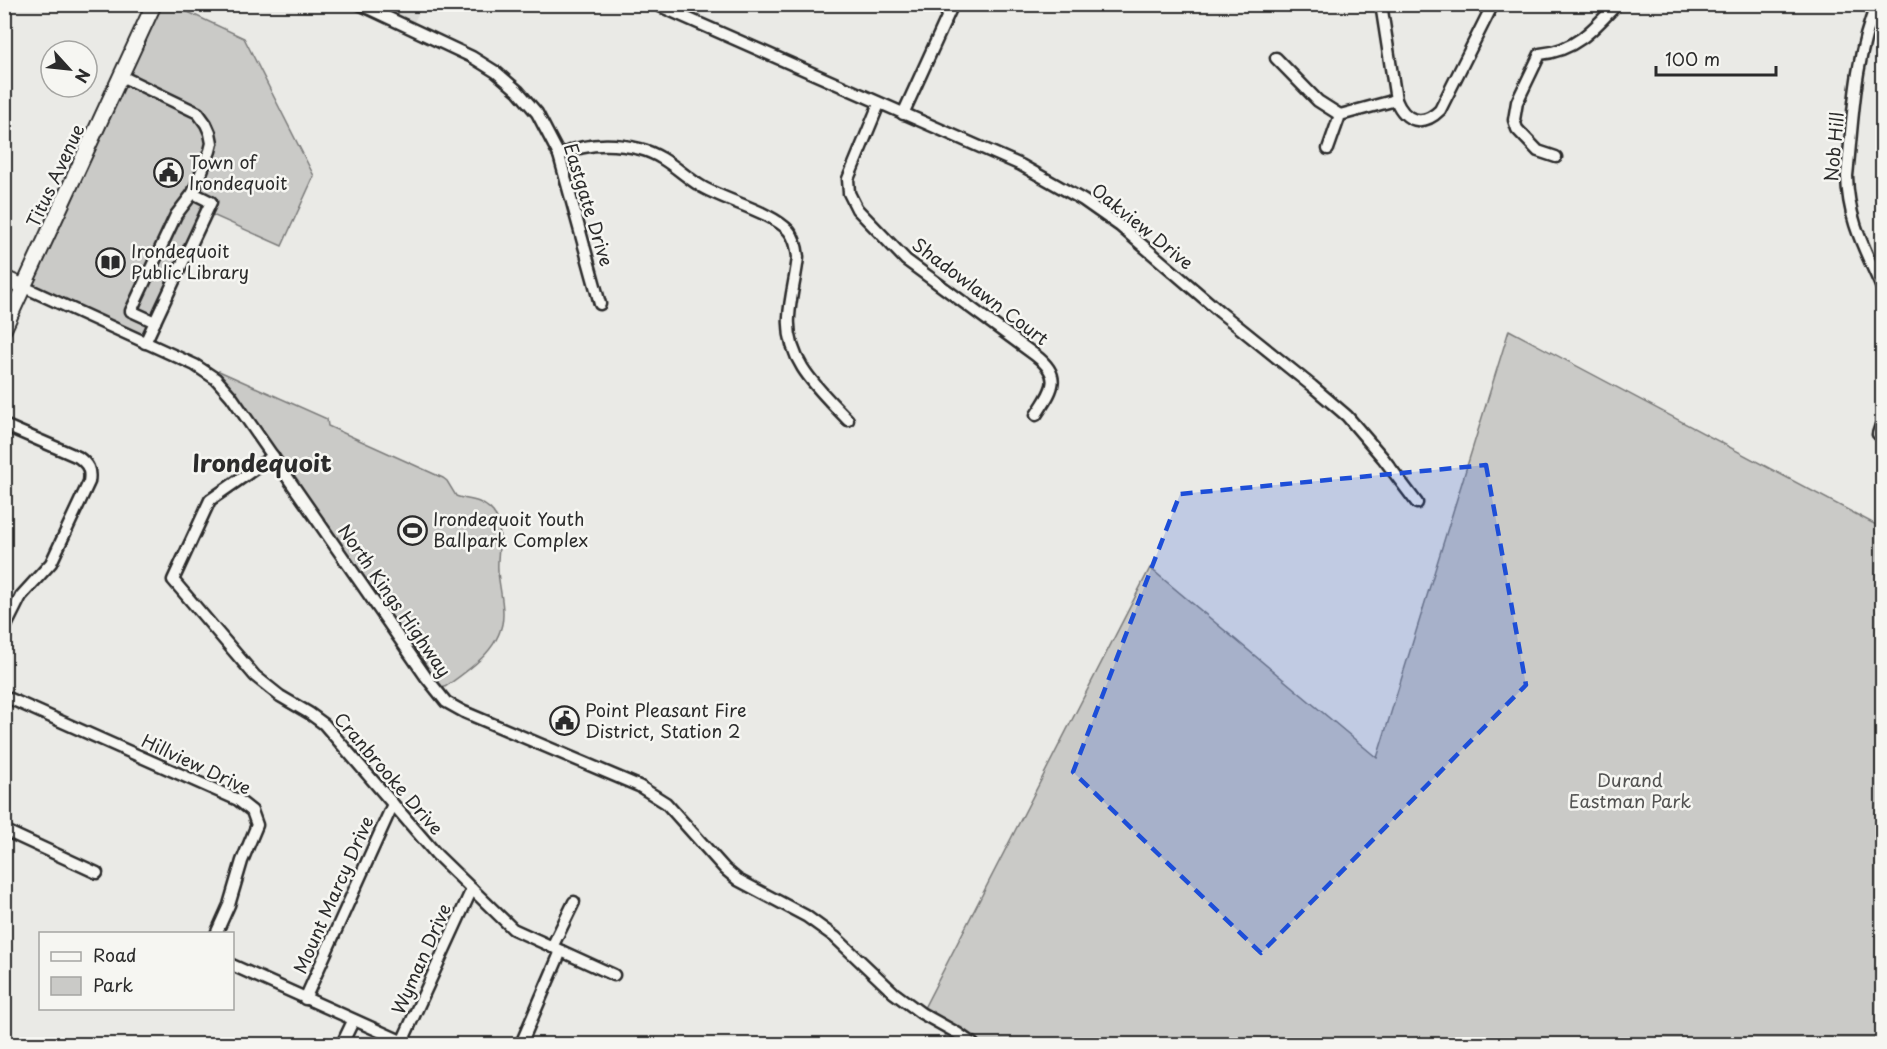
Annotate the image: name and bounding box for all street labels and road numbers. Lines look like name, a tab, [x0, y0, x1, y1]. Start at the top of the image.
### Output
street label: Nob Hill	[1817, 111, 1850, 183]
street label: Titus Avenue	[19, 119, 90, 231]
street label: Eastgate Drive	[558, 140, 621, 270]
street label: Oakview Drive	[1086, 176, 1200, 275]
street label: Shadowlawn Court	[907, 230, 1055, 351]
street label: North Kings Highway	[332, 518, 458, 682]
street label: Cranbrooke Drive	[328, 706, 450, 840]
street label: Hillview Drive	[137, 726, 256, 801]
street label: Mount Marcy Drive	[286, 811, 380, 978]
street label: Wyman Drive	[384, 899, 457, 1018]

